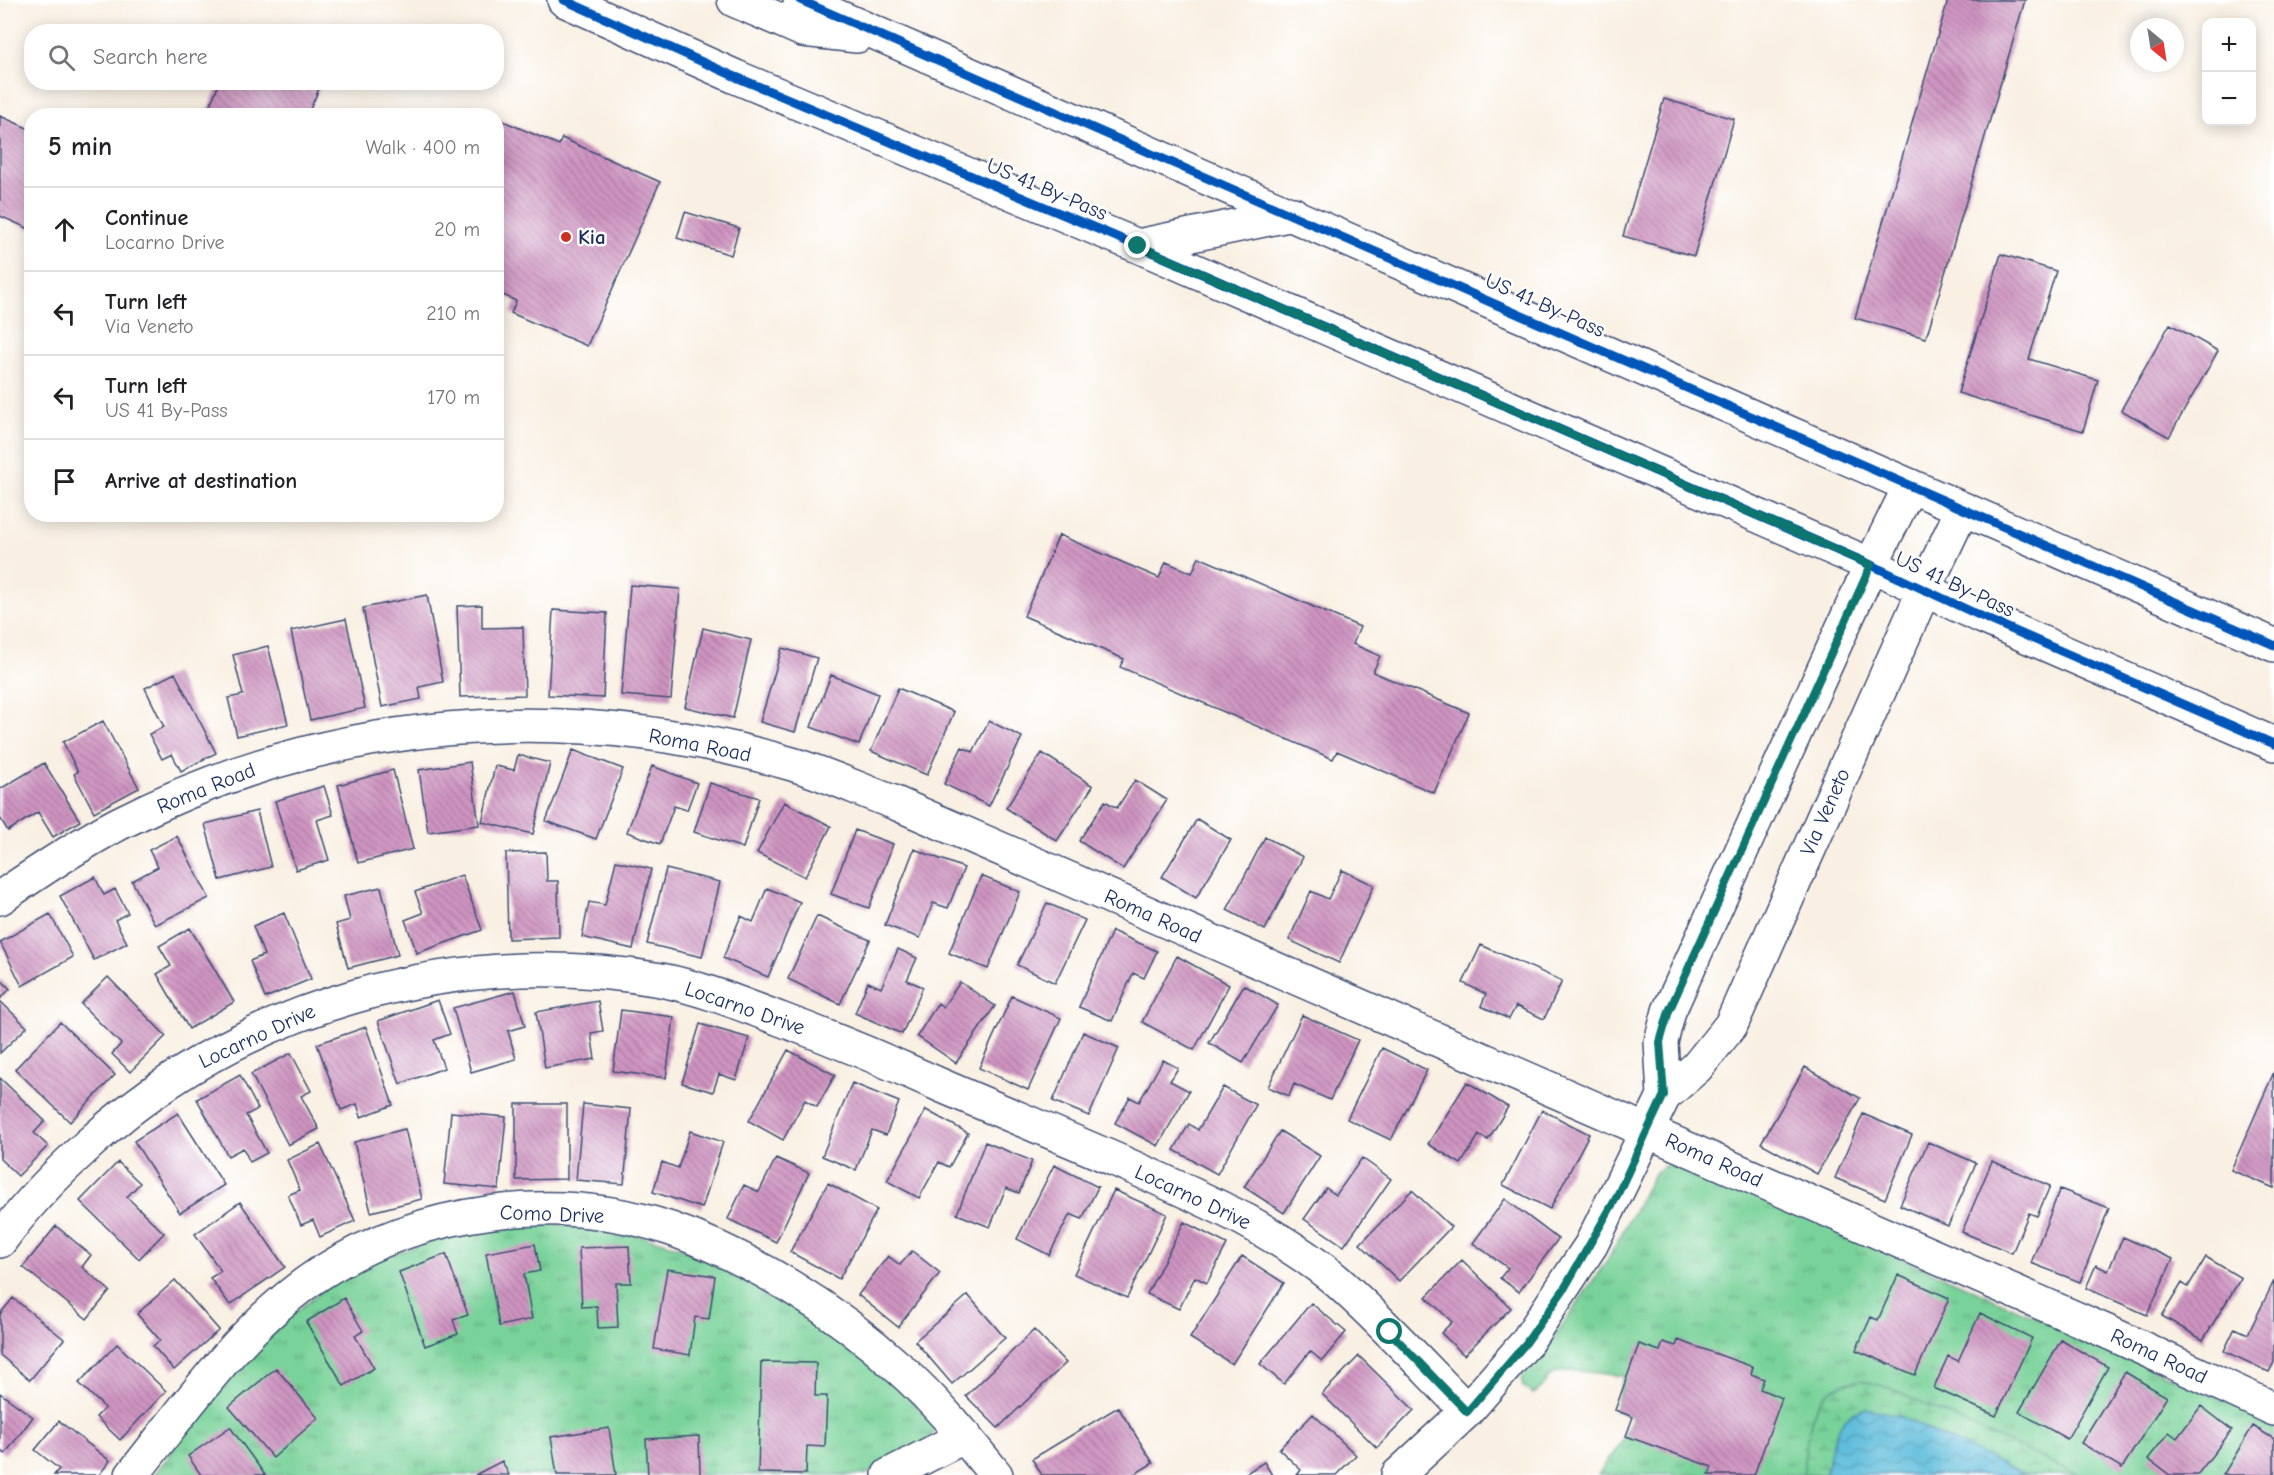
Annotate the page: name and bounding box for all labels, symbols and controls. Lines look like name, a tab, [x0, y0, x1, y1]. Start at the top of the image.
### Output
north arrow	[2130, 18, 2184, 72]
map controls	[2202, 18, 2256, 126]
button: +	[2202, 18, 2256, 72]
search box	[24, 24, 504, 90]
icon: search	[45, 41, 78, 74]
text: Search here	[93, 44, 208, 70]
button: −	[2202, 72, 2256, 126]
text: 5 min	[48, 132, 112, 162]
text: Walk · 400 m	[366, 136, 480, 159]
street label: US 41 By-Pass	[983, 153, 1111, 225]
text: Continue	[105, 205, 188, 231]
icon: ahead	[48, 213, 81, 246]
text: 20 m	[434, 218, 480, 241]
place label: Kia	[578, 225, 606, 249]
marker: Kia	[559, 230, 573, 244]
text: Locarno Drive	[105, 231, 225, 254]
route end	[1124, 232, 1150, 258]
street label: US 41 By-Pass	[1481, 268, 1609, 342]
text: Turn left	[105, 289, 187, 315]
icon: left	[48, 297, 81, 330]
text: 210 m	[426, 302, 480, 325]
text: Via Veneto	[105, 315, 194, 338]
text: Turn left	[105, 373, 187, 399]
icon: left	[48, 381, 81, 414]
text: 170 m	[427, 386, 480, 409]
text: US 41 By-Pass	[105, 399, 228, 422]
icon: arrive	[48, 465, 81, 498]
text: Arrive at destination	[105, 468, 297, 494]
street label: US 41 By-Pass	[1892, 546, 2018, 622]
street label: Roma Road	[647, 723, 753, 767]
street label: Roma Road	[153, 757, 259, 819]
street label: Via Veneto	[1795, 765, 1855, 859]
street label: Roma Road	[1101, 884, 1205, 948]
street label: Locarno Drive	[682, 976, 808, 1040]
street label: Locarno Drive	[195, 999, 319, 1073]
street label: Roma Road	[1662, 1128, 1766, 1192]
street label: Locarno Drive	[1131, 1160, 1255, 1234]
street label: Como Drive	[499, 1200, 605, 1228]
route start	[1376, 1318, 1402, 1344]
street label: Roma Road	[2107, 1323, 2211, 1389]

